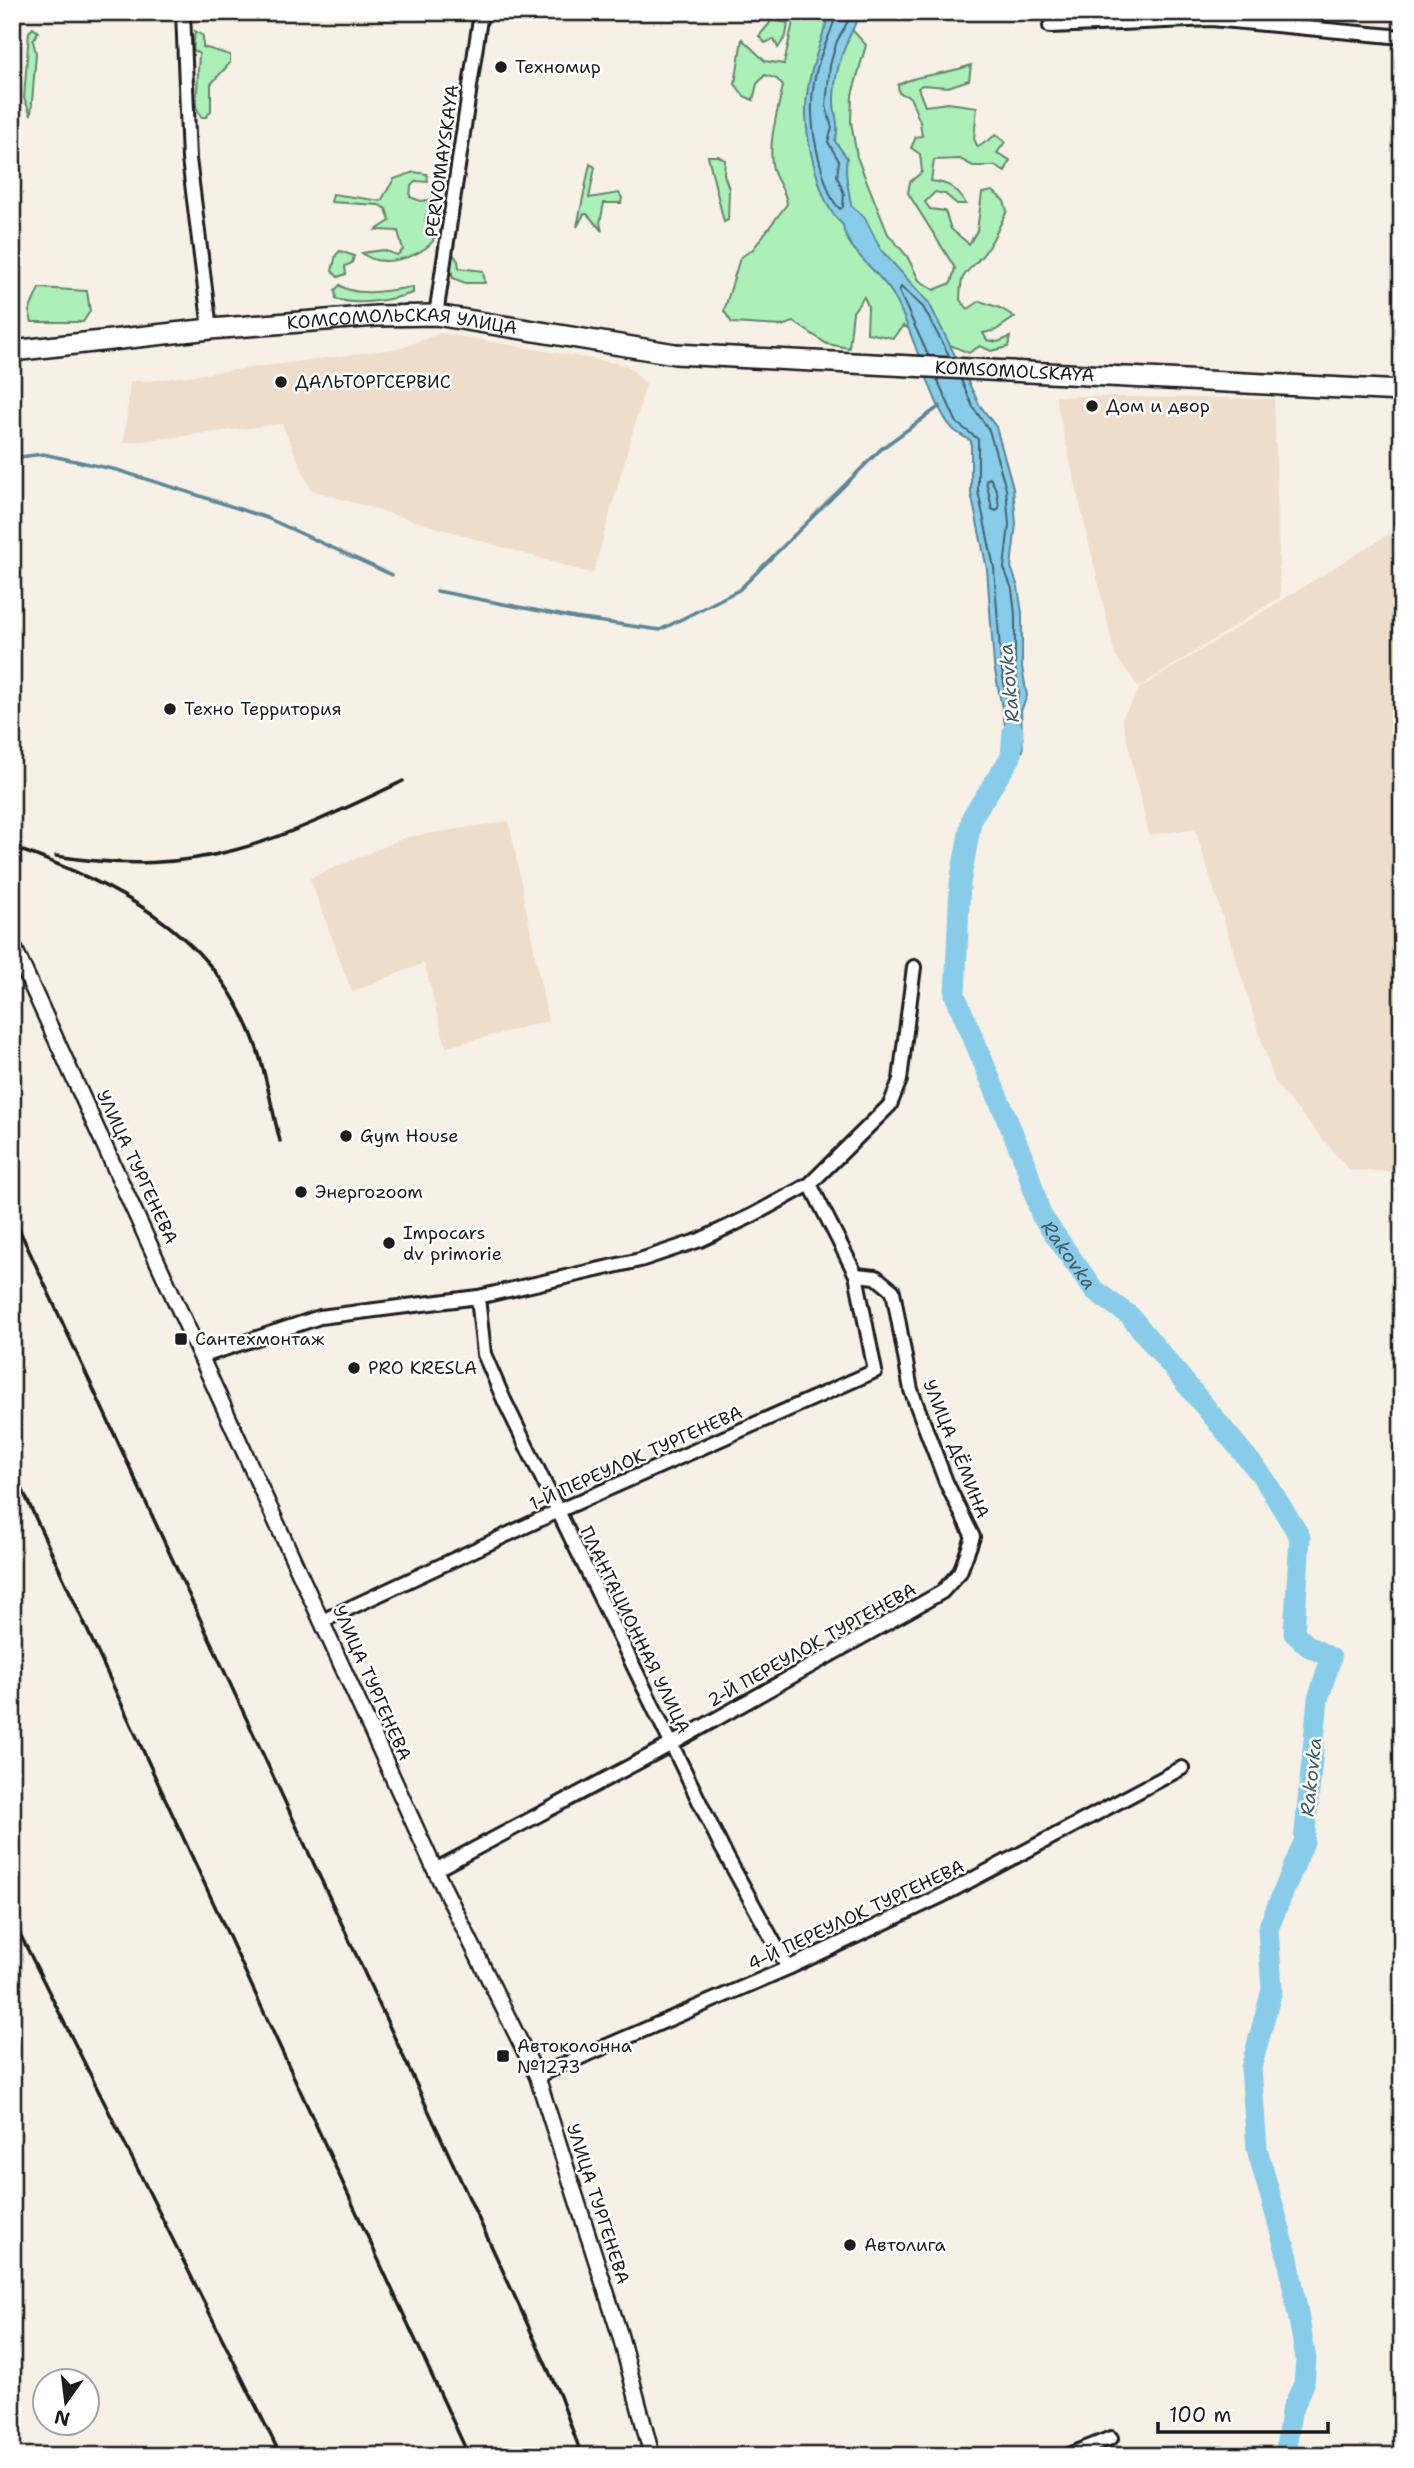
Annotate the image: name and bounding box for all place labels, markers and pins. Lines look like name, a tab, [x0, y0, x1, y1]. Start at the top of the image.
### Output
place label: Техномир	[515, 55, 601, 79]
marker: Техномир	[493, 59, 509, 75]
place label: ДАЛЬТОРГСЕРВИС	[295, 370, 451, 394]
marker: ДАЛЬТОРГСЕРВИС	[273, 374, 289, 390]
place label: Дом и двор	[1106, 394, 1210, 418]
marker: Дом и двор	[1084, 398, 1100, 414]
place label: Техно Территория	[184, 697, 342, 721]
marker: Техно Территория	[162, 701, 178, 717]
place label: Gym House	[360, 1124, 458, 1148]
marker: Gym House	[338, 1128, 354, 1144]
place label: Энергоzoom	[315, 1180, 423, 1204]
marker: Энергоzoom	[293, 1184, 309, 1200]
place label: Impocars dv primorie	[403, 1221, 502, 1266]
marker: Impocars dv primorie	[381, 1235, 397, 1251]
place label: Сантехмонтаж	[195, 1327, 325, 1351]
marker: Сантехмонтаж	[173, 1331, 189, 1347]
place label: PRO KRESLA	[368, 1356, 477, 1380]
marker: PRO KRESLA	[346, 1360, 362, 1376]
place label: Автоколонна №1273	[517, 2034, 632, 2079]
marker: Автоколонна №1273	[495, 2048, 511, 2064]
place label: Автолига	[864, 2233, 946, 2257]
marker: Автолига	[842, 2237, 858, 2253]

